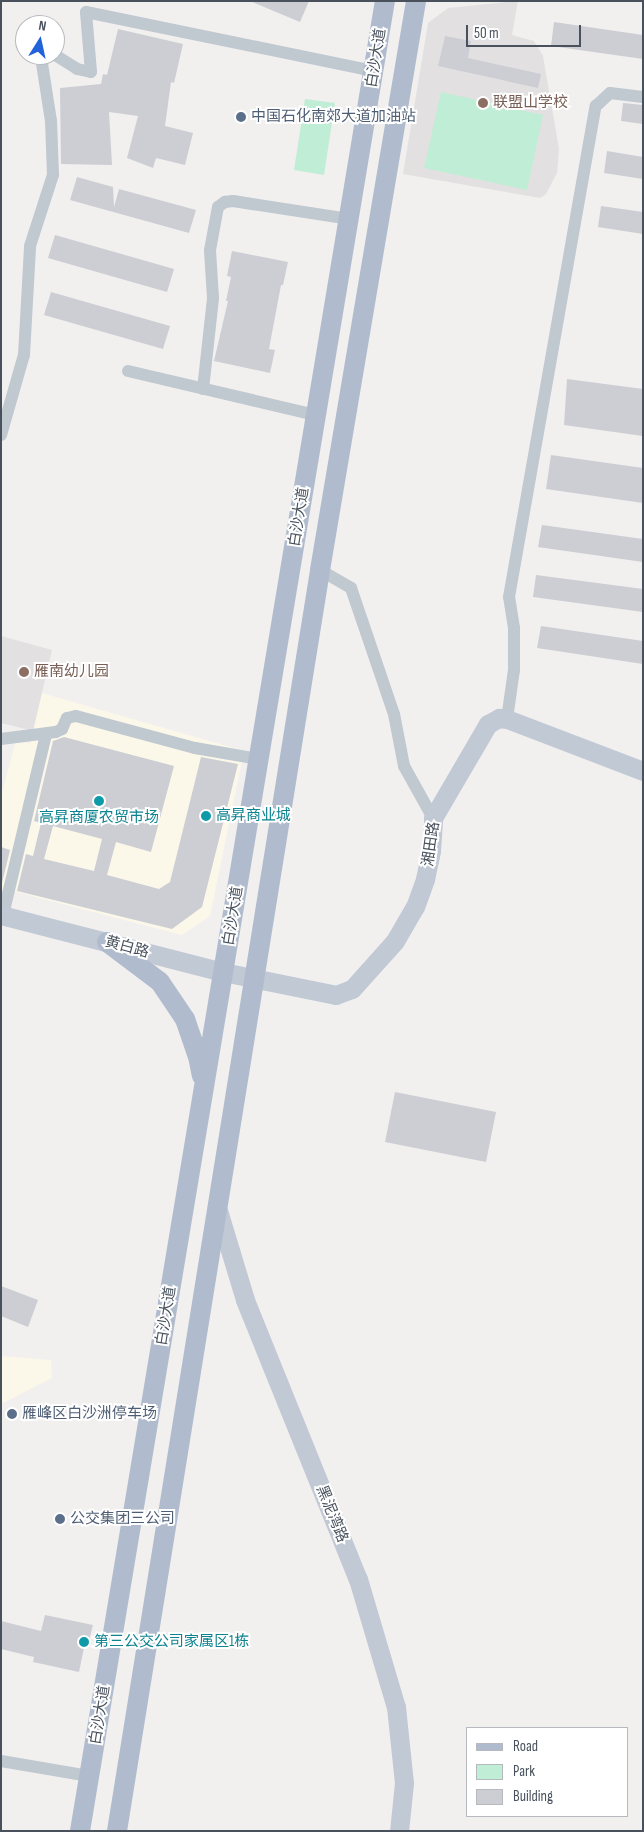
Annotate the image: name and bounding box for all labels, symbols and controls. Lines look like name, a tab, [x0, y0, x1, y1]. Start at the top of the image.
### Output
north arrow	[15, 15, 65, 65]
scale bar	[469, 15, 584, 47]
text: N	[37, 17, 48, 35]
text: 50 m	[474, 24, 499, 43]
street label: 白沙大道	[362, 27, 390, 89]
place label: 联盟山学校	[493, 94, 568, 112]
marker: 联盟山学校	[477, 97, 489, 109]
place label: 中国石化南郊大道加油站	[251, 108, 416, 126]
marker: 中国石化南郊大道加油站	[235, 111, 247, 123]
street label: 白沙大道	[285, 486, 313, 548]
place label: 雁南幼儿园	[34, 663, 109, 681]
marker: 雁南幼儿园	[18, 666, 30, 678]
marker: 高昇商厦农贸市场	[93, 795, 105, 807]
place label: 高昇商业城	[216, 807, 291, 825]
place label: 高昇商厦农贸市场	[39, 809, 159, 827]
marker: 高昇商业城	[200, 810, 212, 822]
street label: 湘田路	[419, 820, 443, 868]
street label: 白沙大道	[219, 885, 247, 947]
street label: 黄白路	[103, 932, 151, 962]
street label: 白沙大道	[152, 1285, 180, 1347]
place label: 雁峰区白沙洲停车场	[22, 1405, 157, 1423]
marker: 雁峰区白沙洲停车场	[6, 1408, 18, 1420]
street label: 黑泥湾路	[312, 1483, 352, 1545]
place label: 公交集团三公司	[70, 1510, 175, 1528]
marker: 公交集团三公司	[54, 1513, 66, 1525]
place label: 第三公交公司家属区1栋	[94, 1633, 249, 1651]
marker: 第三公交公司家属区1栋	[78, 1636, 90, 1648]
street label: 白沙大道	[86, 1684, 114, 1746]
legend	[467, 1727, 629, 1817]
text: Road	[513, 1737, 538, 1756]
text: Park	[513, 1762, 535, 1781]
text: Building	[513, 1787, 553, 1806]

